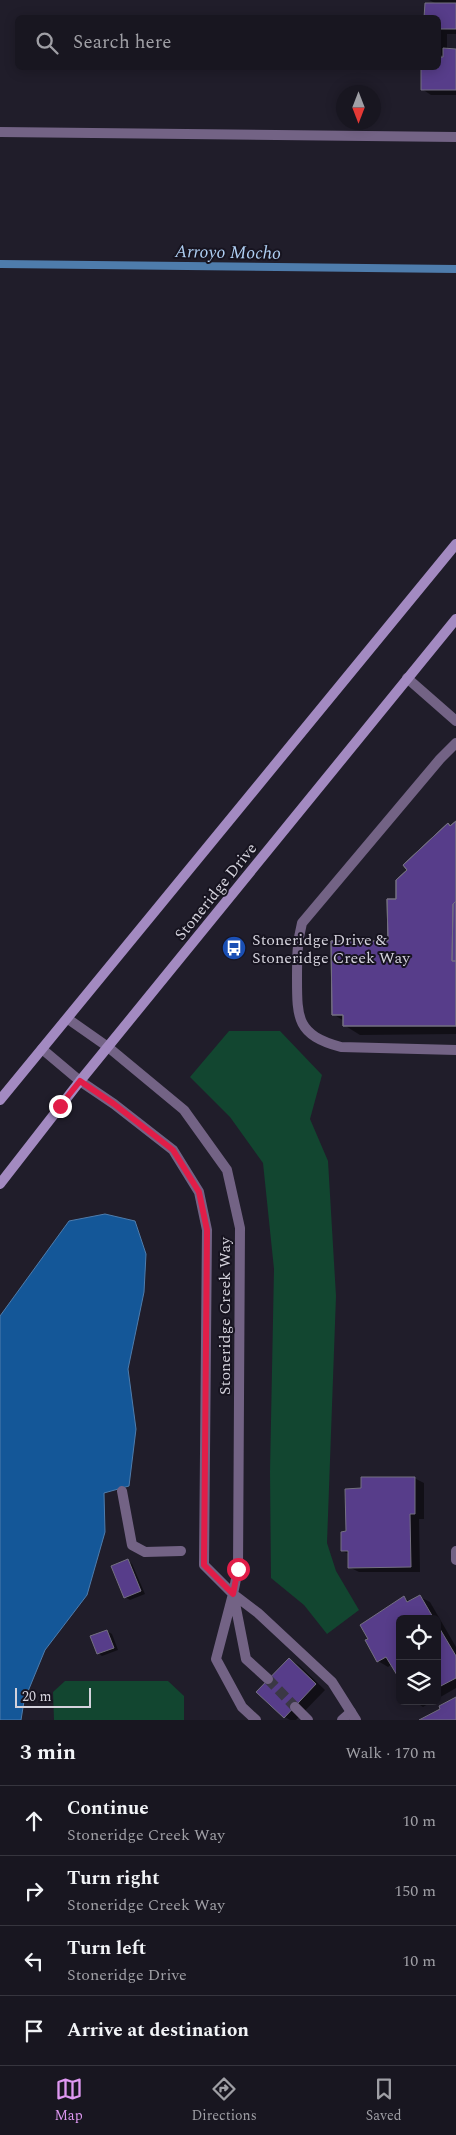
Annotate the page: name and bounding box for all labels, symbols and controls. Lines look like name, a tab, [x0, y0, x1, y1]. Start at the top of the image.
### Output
search box	[15, 15, 441, 70]
text: Search here	[73, 28, 172, 57]
icon: search	[33, 29, 61, 57]
north arrow	[336, 85, 381, 130]
water label: Arroyo Mocho	[174, 238, 281, 267]
street label: Stoneridge Drive	[169, 838, 263, 946]
place label: Stoneridge Drive & Stoneridge Creek Way	[252, 928, 411, 970]
bus stop icon: Stoneridge Drive & Stoneridge Creek Way	[221, 935, 247, 961]
route end	[49, 1095, 72, 1118]
street label: Stoneridge Creek Way	[213, 1236, 237, 1395]
route start	[227, 1558, 250, 1581]
map controls	[396, 1615, 441, 1705]
button: locate	[396, 1615, 441, 1660]
button: layers	[396, 1660, 441, 1705]
scale bar	[15, 1685, 91, 1708]
text: 20 m	[22, 1686, 52, 1707]
text: 3 min	[20, 1737, 76, 1769]
text: Walk · 170 m	[345, 1741, 436, 1765]
text: Continue	[67, 1794, 149, 1823]
icon: ahead	[20, 1807, 48, 1835]
text: 10 m	[402, 1809, 436, 1833]
text: Stoneridge Creek Way	[67, 1823, 225, 1847]
text: Turn right	[67, 1864, 160, 1893]
icon: right	[20, 1877, 48, 1905]
text: 150 m	[394, 1879, 436, 1903]
text: Stoneridge Creek Way	[67, 1893, 225, 1917]
text: Turn left	[67, 1934, 146, 1963]
icon: left	[20, 1947, 48, 1975]
text: 10 m	[402, 1949, 436, 1973]
text: Stoneridge Drive	[67, 1963, 187, 1987]
text: Arrive at destination	[67, 2016, 249, 2045]
icon: arrive	[20, 2017, 48, 2045]
tab: Map	[54, 2075, 83, 2126]
tab: Directions	[191, 2075, 257, 2126]
tab: Saved	[366, 2075, 402, 2126]

